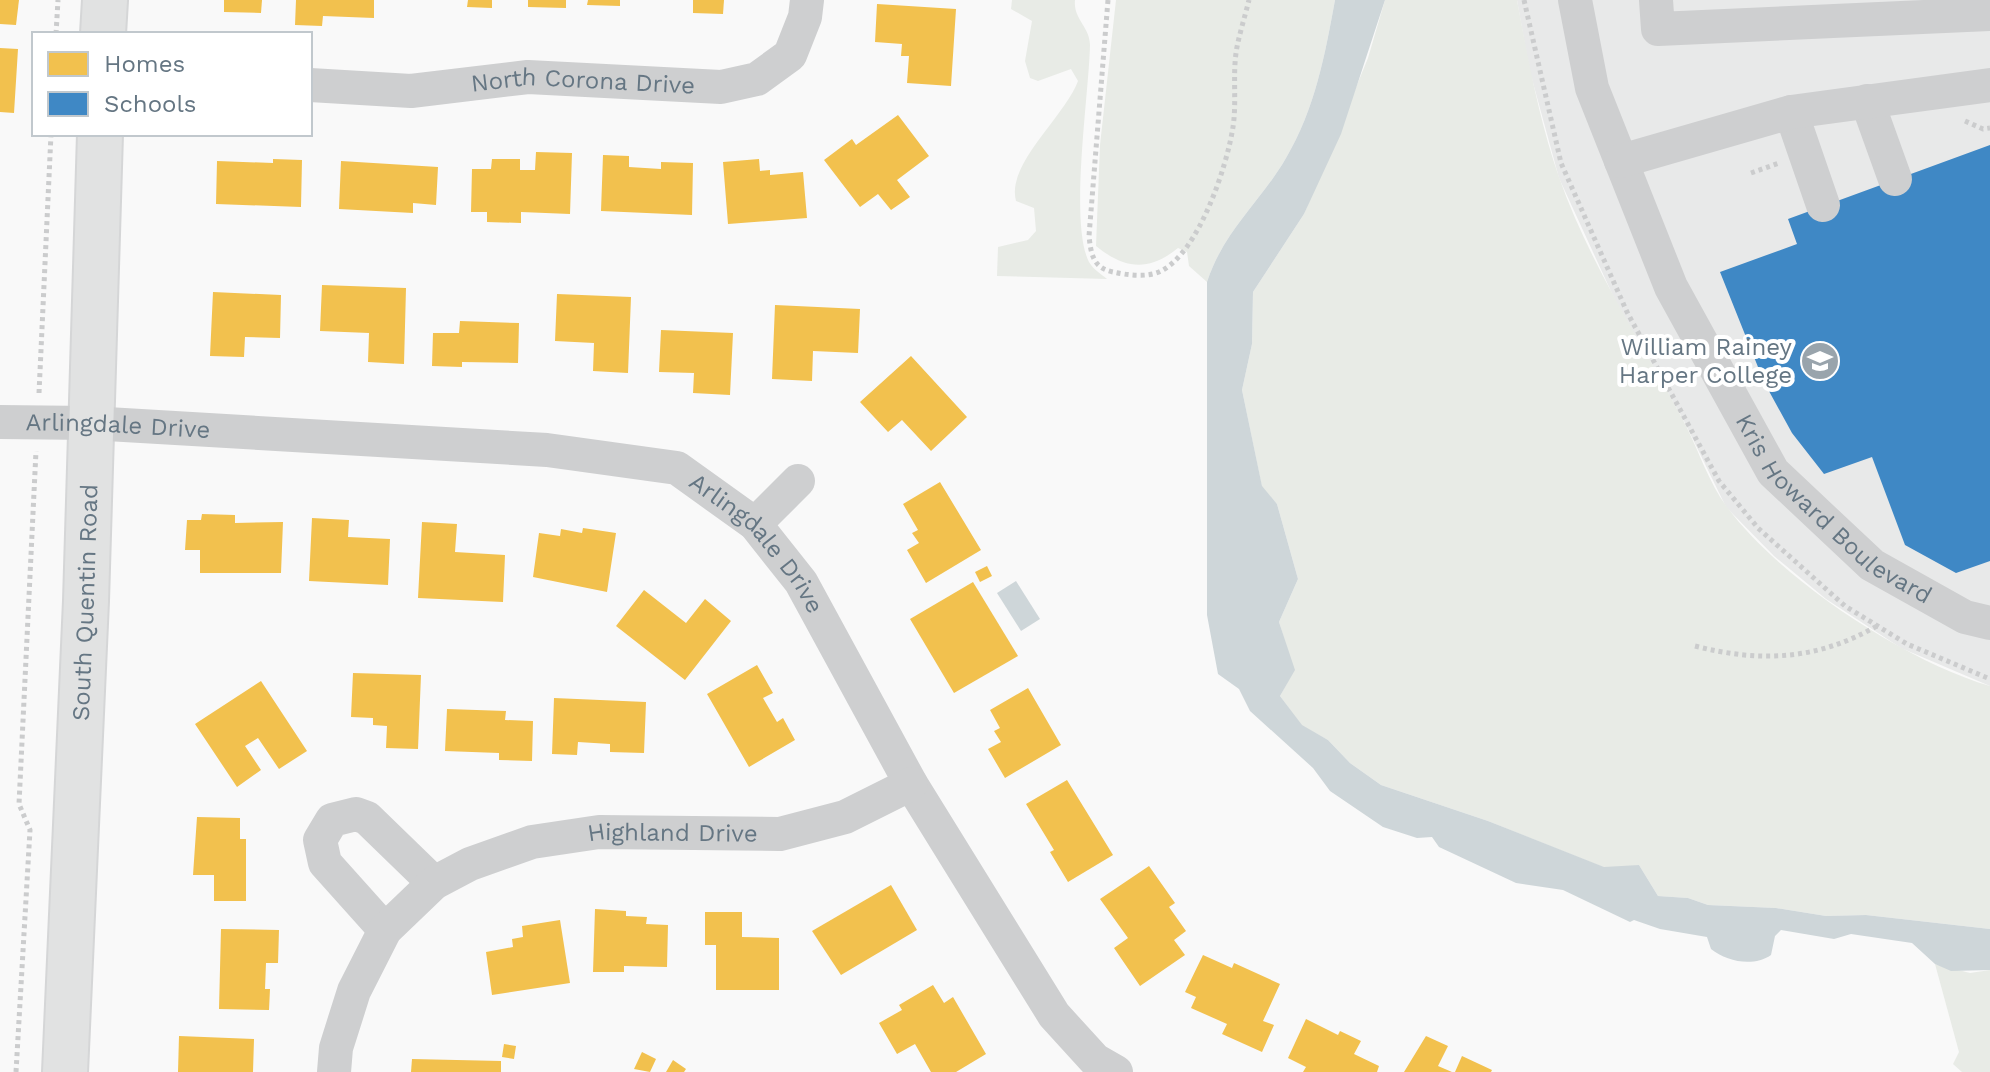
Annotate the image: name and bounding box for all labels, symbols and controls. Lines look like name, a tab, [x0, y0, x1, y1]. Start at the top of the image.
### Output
legend	[32, 32, 312, 136]
text: Homes	[104, 50, 185, 78]
street label: North Corona Drive	[469, 63, 696, 100]
text: Schools	[104, 90, 196, 118]
place label: William Rainey Harper College	[1619, 333, 1793, 389]
school or university icon: William Rainey Harper College	[1799, 340, 1841, 382]
street label: Arlingdale Drive	[25, 408, 211, 444]
street label: Kris Howard Boulevard	[1730, 409, 1937, 610]
street label: Arlingdale Drive	[684, 467, 829, 618]
street label: South Quentin Road	[67, 484, 104, 722]
street label: Highland Drive	[585, 817, 758, 848]

